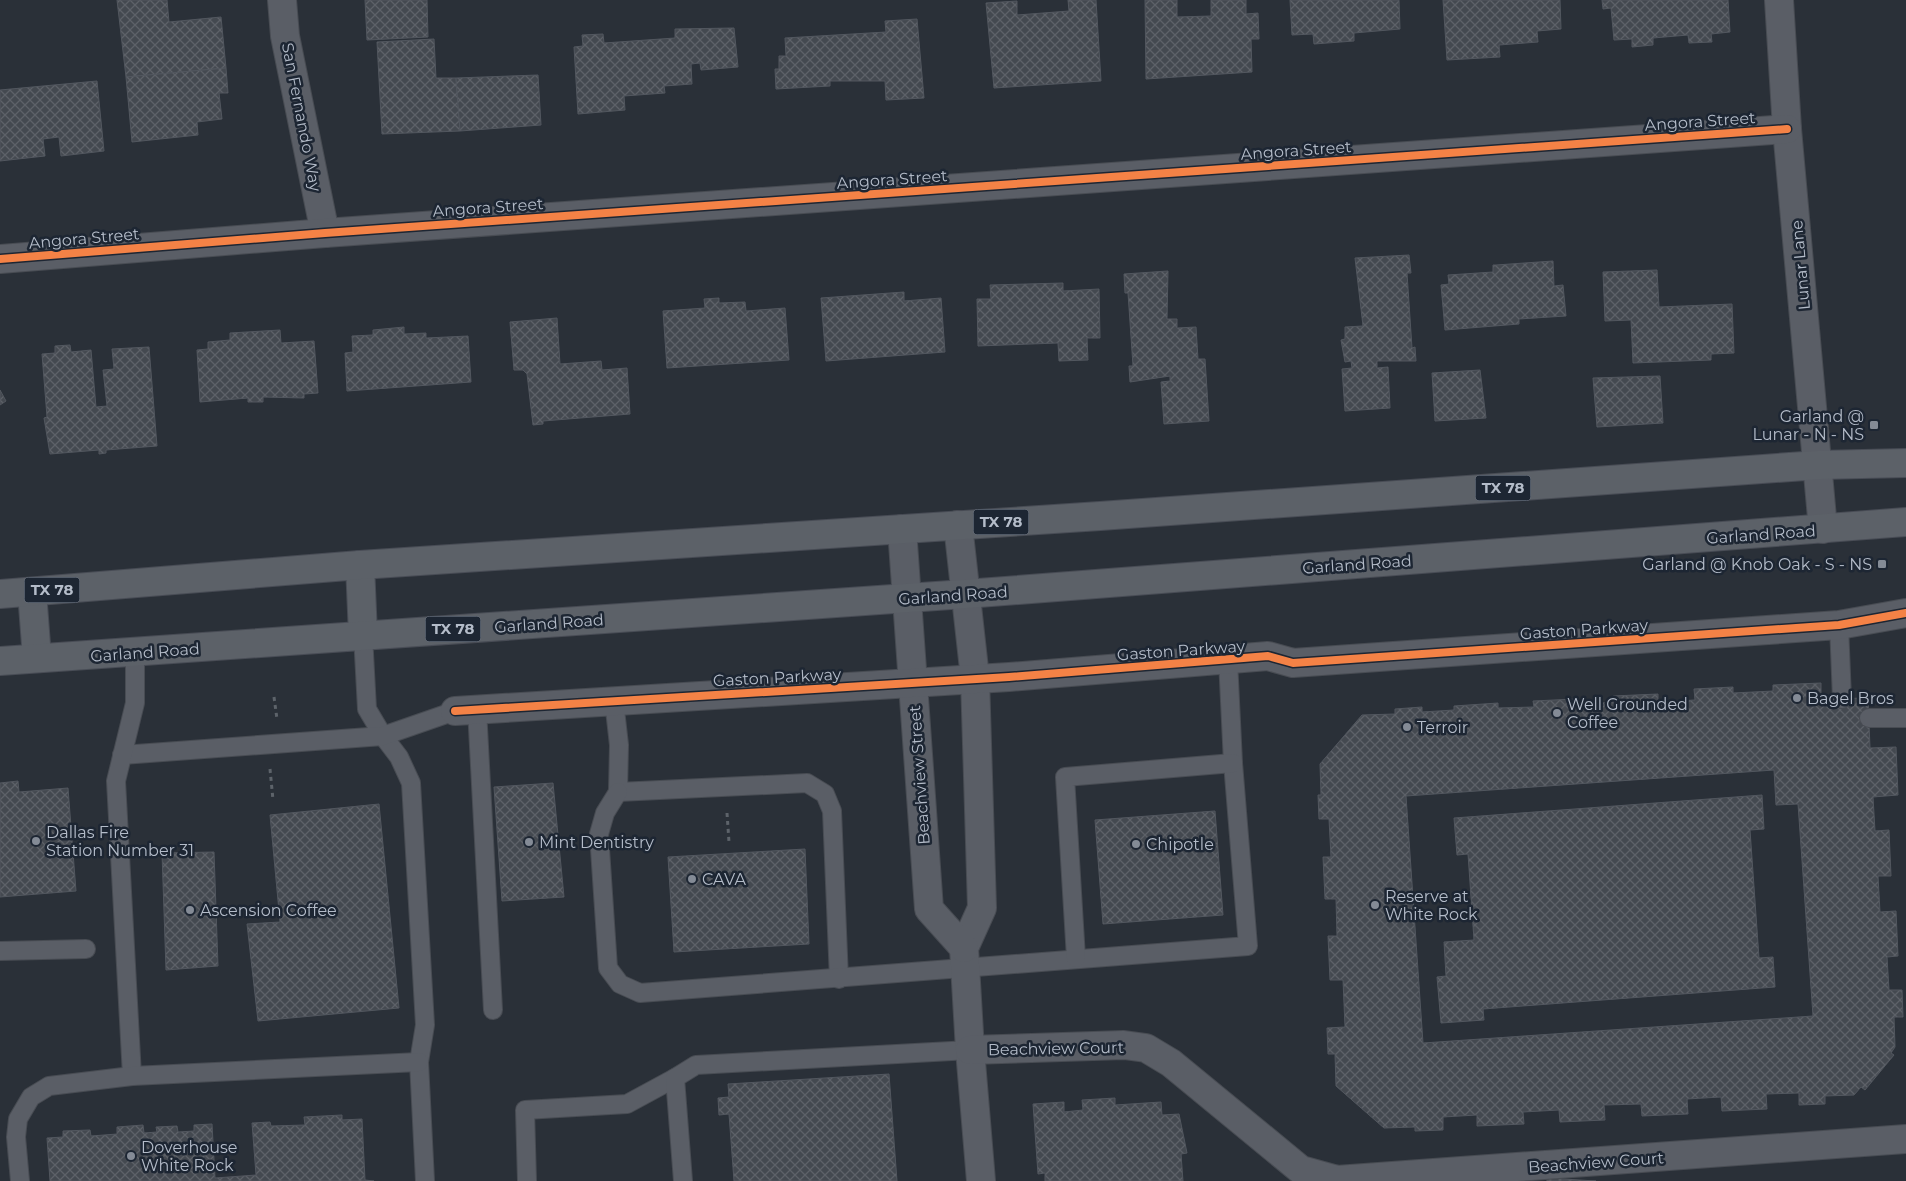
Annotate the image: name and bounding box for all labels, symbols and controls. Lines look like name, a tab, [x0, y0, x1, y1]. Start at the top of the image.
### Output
street label: San Fernando Way	[278, 41, 325, 193]
street label: Angora Street	[1644, 108, 1757, 135]
street label: Angora Street	[1240, 137, 1353, 164]
street label: Angora Street	[836, 166, 949, 193]
street label: Angora Street	[432, 194, 545, 221]
street label: Lunar Lane	[1787, 219, 1814, 311]
street label: Angora Street	[28, 224, 141, 253]
place label: Garland @ Lunar - N - NS	[1752, 407, 1864, 444]
marker: Garland @ Lunar - N - NS	[1868, 419, 1880, 431]
road number: TX 78	[1476, 476, 1530, 500]
road number: TX 78	[974, 510, 1028, 534]
street label: Garland Road	[1706, 521, 1816, 548]
street label: Garland Road	[1302, 551, 1412, 578]
place label: Garland @ Knob Oak - S - NS	[1642, 555, 1872, 574]
marker: Garland @ Knob Oak - S - NS	[1876, 558, 1888, 570]
road number: TX 78	[24, 578, 80, 602]
street label: Garland Road	[898, 582, 1008, 609]
street label: Garland Road	[494, 610, 604, 637]
road number: TX 78	[426, 616, 480, 642]
street label: Gaston Parkway	[1519, 616, 1649, 643]
street label: Gaston Parkway	[1116, 637, 1246, 664]
street label: Garland Road	[90, 639, 200, 666]
street label: Gaston Parkway	[712, 665, 842, 690]
place label: Bagel Bros	[1807, 689, 1894, 708]
marker: Bagel Bros	[1791, 692, 1803, 704]
place label: Well Grounded Coffee	[1567, 695, 1688, 732]
street label: Beachview Street	[905, 704, 934, 845]
marker: Well Grounded Coffee	[1551, 707, 1563, 719]
place label: Terroir	[1417, 718, 1468, 737]
marker: Terroir	[1401, 721, 1413, 733]
place label: Dallas Fire Station Number 31	[46, 823, 194, 860]
place label: Mint Dentistry	[539, 833, 654, 852]
marker: Dallas Fire Station Number 31	[30, 835, 42, 847]
place label: Chipotle	[1146, 835, 1214, 854]
marker: Mint Dentistry	[523, 836, 535, 848]
marker: Chipotle	[1130, 838, 1142, 850]
place label: CAVA	[702, 870, 747, 889]
marker: CAVA	[686, 873, 698, 885]
place label: Reserve at White Rock	[1385, 887, 1478, 924]
marker: Reserve at White Rock	[1369, 899, 1381, 911]
place label: Ascension Coffee	[200, 901, 337, 920]
marker: Ascension Coffee	[184, 904, 196, 916]
street label: Beachview Court	[988, 1038, 1125, 1059]
place label: Doverhouse White Rock	[141, 1138, 237, 1175]
street label: Beachview Court	[1527, 1148, 1665, 1177]
marker: Doverhouse White Rock	[125, 1150, 137, 1162]

